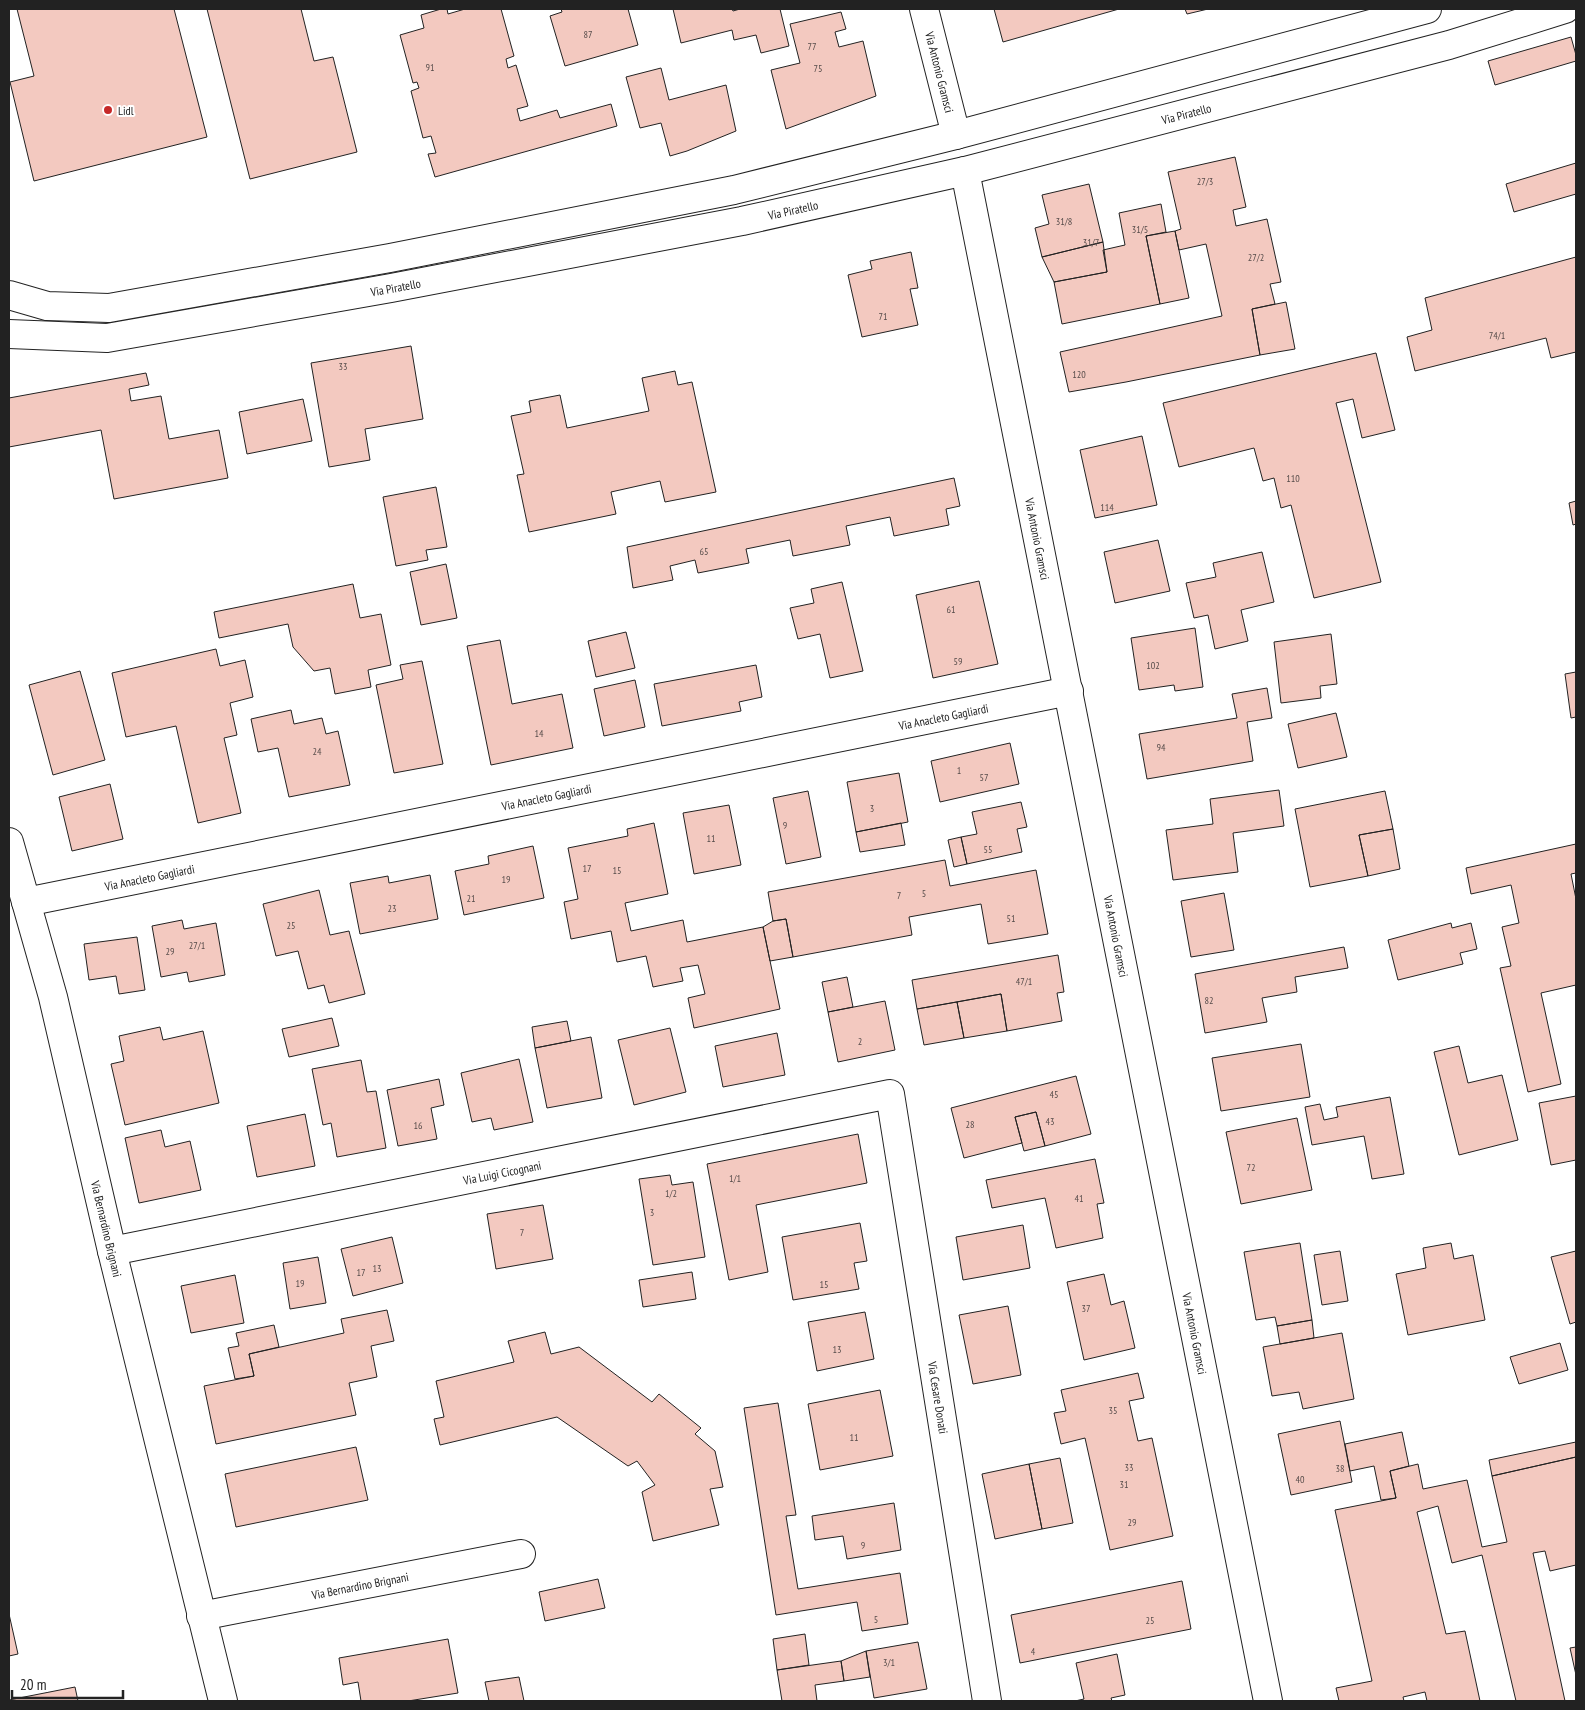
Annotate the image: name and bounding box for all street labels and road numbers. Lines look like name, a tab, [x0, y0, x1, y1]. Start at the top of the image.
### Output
street label: Via Antonio Gramsci	[922, 29, 957, 114]
street label: Via Piratello	[1159, 100, 1213, 127]
street label: Via Piratello	[766, 197, 819, 223]
street label: Via Piratello	[368, 275, 422, 299]
street label: Via Antonio Gramsci	[1022, 496, 1053, 581]
street label: Via Anacleto Gagliardi	[896, 700, 990, 733]
street label: Via Anacleto Gagliardi	[499, 780, 593, 813]
street label: Via Anacleto Gagliardi	[102, 861, 196, 894]
street label: Via Antonio Gramsci	[1101, 893, 1132, 978]
street label: Via Luigi Cicognani	[461, 1157, 542, 1188]
street label: Via Bernardino Brignani	[88, 1178, 126, 1278]
street label: Via Antonio Gramsci	[1180, 1290, 1211, 1376]
street label: Via Cesare Donati	[925, 1359, 952, 1435]
street label: Via Bernardino Brignani	[309, 1568, 410, 1602]

